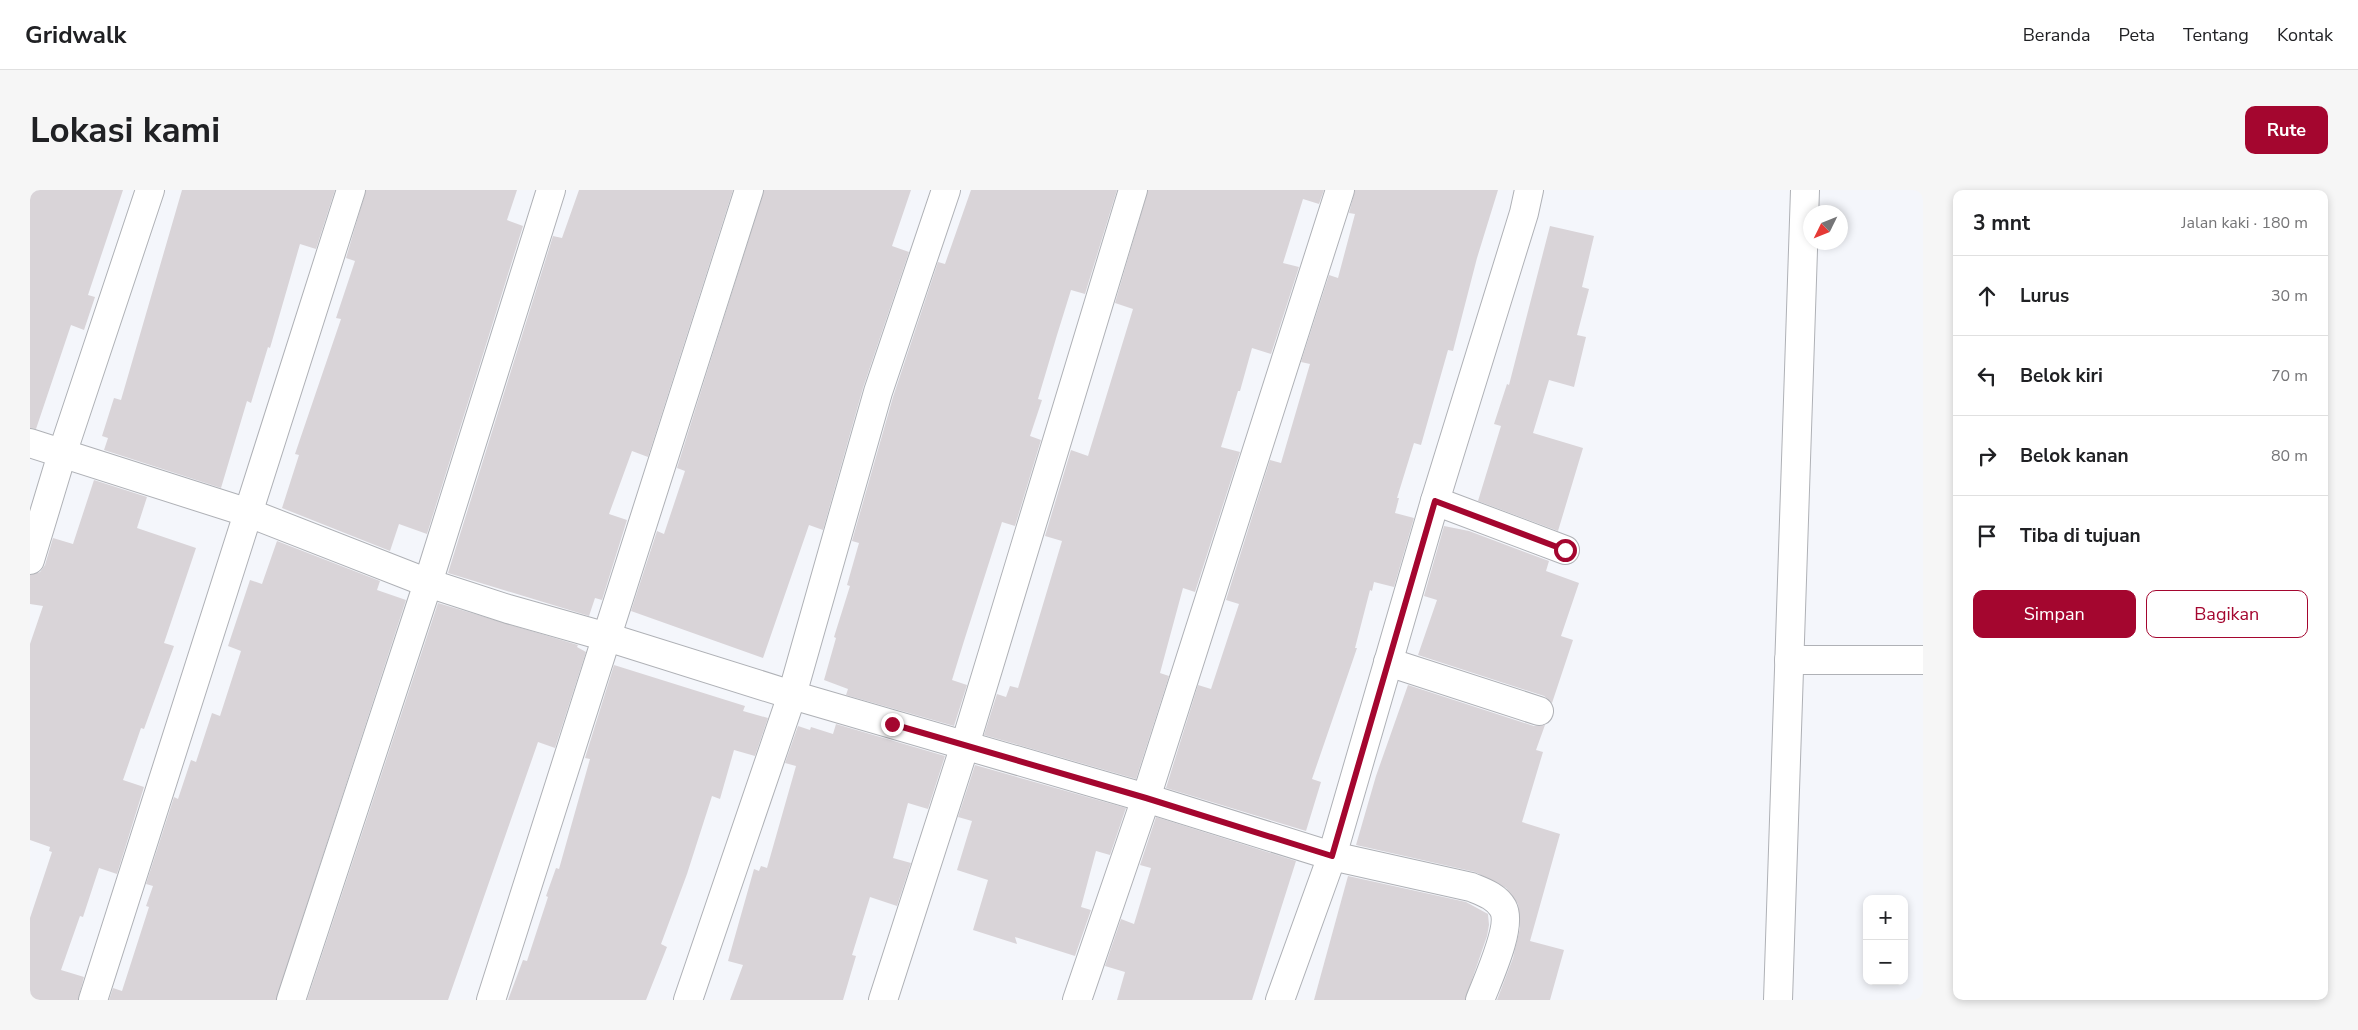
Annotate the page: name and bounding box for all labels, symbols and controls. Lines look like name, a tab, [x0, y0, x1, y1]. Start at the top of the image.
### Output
text: Gridwalk	[25, 19, 126, 51]
text: Beranda	[2023, 23, 2091, 47]
text: Peta	[2119, 23, 2155, 47]
text: Tentang	[2183, 23, 2249, 47]
text: Kontak	[2277, 23, 2333, 47]
button: Rute	[2245, 106, 2328, 154]
text: Lokasi kami	[30, 107, 220, 154]
north arrow	[1803, 205, 1848, 250]
text: 3 mnt	[1973, 209, 2030, 237]
text: Jalan kaki · 180 m	[2181, 212, 2308, 234]
icon: ahead	[1973, 282, 2001, 310]
text: Lurus	[2020, 283, 2069, 309]
text: 30 m	[2271, 285, 2308, 307]
icon: left	[1973, 362, 2001, 390]
text: Belok kiri	[2020, 363, 2103, 389]
text: 70 m	[2271, 365, 2308, 387]
icon: right	[1973, 442, 2001, 470]
text: Belok kanan	[2020, 443, 2129, 469]
text: 80 m	[2271, 445, 2308, 467]
icon: arrive	[1973, 522, 2001, 550]
text: Tiba di tujuan	[2020, 523, 2141, 549]
route start	[1554, 539, 1577, 562]
button: Simpan	[1973, 590, 2136, 638]
button: Bagikan	[2146, 590, 2308, 638]
route end	[881, 713, 904, 736]
map controls	[1863, 895, 1908, 985]
button: +	[1863, 895, 1908, 940]
button: −	[1863, 940, 1908, 985]

